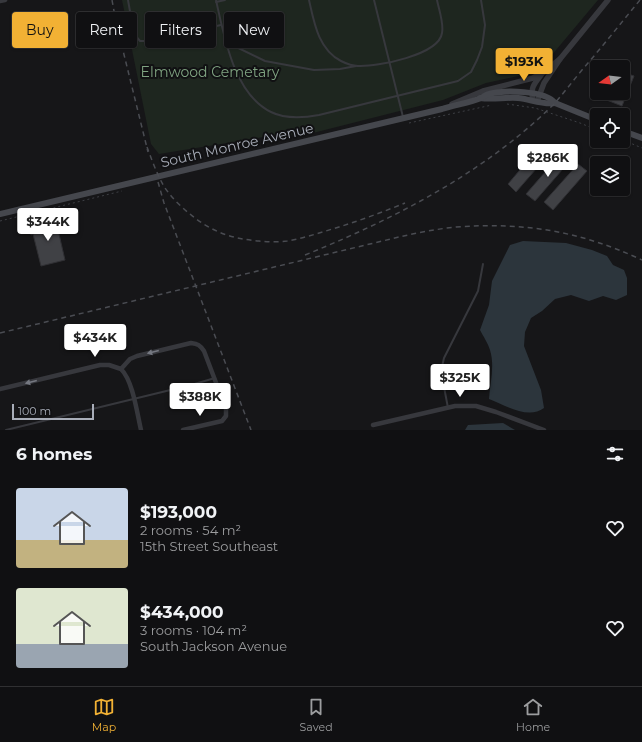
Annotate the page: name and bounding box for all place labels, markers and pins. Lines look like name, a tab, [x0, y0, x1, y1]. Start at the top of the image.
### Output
pin: $193K	[496, 48, 552, 82]
pin: $286K	[520, 144, 576, 178]
pin: $344K	[20, 208, 76, 242]
pin: $434K	[67, 324, 123, 358]
pin: $325K	[432, 364, 488, 398]
pin: $388K	[172, 383, 228, 417]

